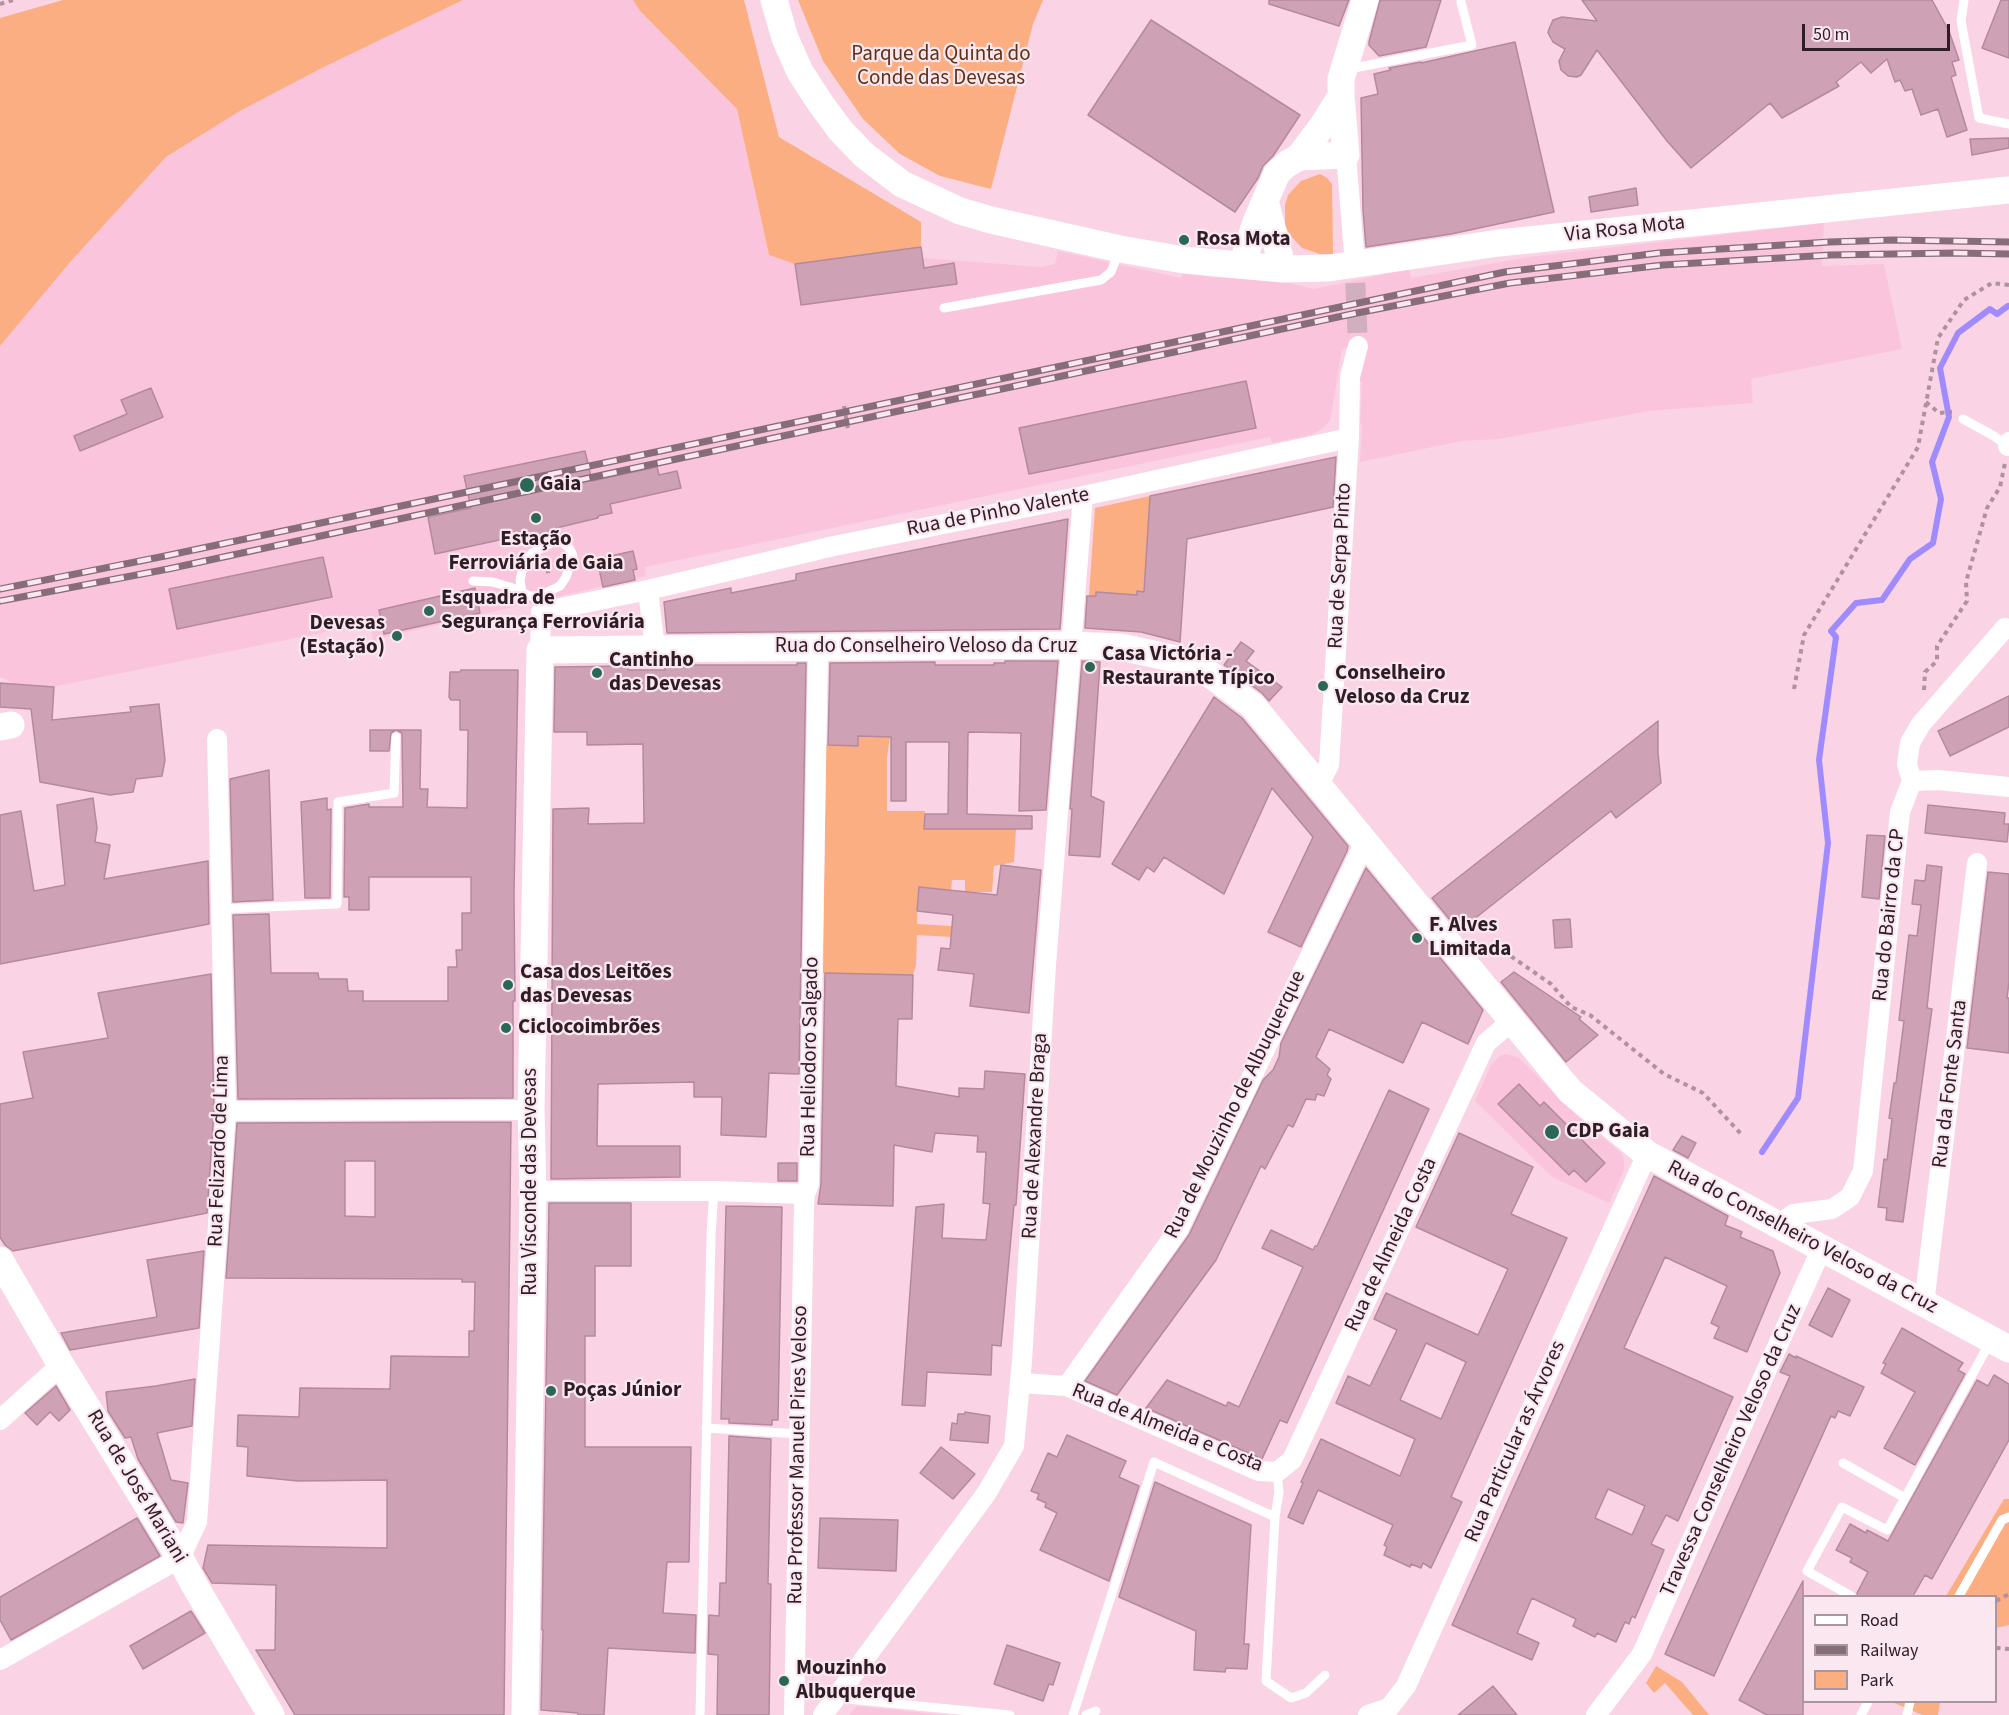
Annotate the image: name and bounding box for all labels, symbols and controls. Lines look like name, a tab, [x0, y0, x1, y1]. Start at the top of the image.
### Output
scale bar	[1805, 12, 1954, 50]
text: 50 m	[1813, 22, 1849, 47]
park label: Parque da Quinta do Conde das Devesas	[851, 42, 1031, 92]
street label: Via Rosa Mota	[1564, 211, 1686, 249]
place label: Rosa Mota	[1196, 227, 1291, 253]
marker: Rosa Mota	[1177, 233, 1191, 247]
place label: Gaia	[540, 472, 581, 498]
marker: Gaia	[518, 476, 536, 494]
street label: Rua de Serpa Pinto	[1324, 482, 1358, 650]
street label: Rua de Pinho Valente	[905, 483, 1091, 543]
marker: Estação Ferroviária de Gaia	[529, 511, 543, 525]
place label: Estação Ferroviária de Gaia	[448, 527, 624, 577]
place label: Esquadra de Segurança Ferroviária	[441, 586, 645, 636]
marker: Esquadra de Segurança Ferroviária	[422, 604, 436, 618]
place label: Devesas (Estação)	[299, 611, 385, 661]
marker: Devesas (Estação)	[390, 629, 404, 643]
street label: Rua do Conselheiro Veloso da Cruz	[775, 634, 1077, 660]
place label: Casa Victória - Restaurante Típico	[1102, 642, 1275, 692]
place label: Cantinho das Devesas	[609, 648, 721, 698]
marker: Casa Victória - Restaurante Típico	[1083, 660, 1097, 674]
place label: Conselheiro Veloso da Cruz	[1335, 661, 1469, 711]
marker: Cantinho das Devesas	[590, 666, 604, 680]
marker: Conselheiro Veloso da Cruz	[1316, 679, 1330, 693]
street label: Rua do Bairro da CP	[1868, 827, 1912, 1003]
place label: F. Alves Limitada	[1429, 913, 1511, 963]
marker: F. Alves Limitada	[1410, 931, 1424, 945]
street label: Rua Heliodoro Salgado	[797, 956, 825, 1158]
place label: Casa dos Leitões das Devesas	[520, 960, 672, 1010]
street label: Rua de Mouzinho de Albuquerque	[1160, 967, 1312, 1243]
marker: Casa dos Leitões das Devesas	[501, 978, 515, 992]
street label: Rua da Fonte Santa	[1928, 998, 1974, 1170]
place label: Ciclocoimbrões	[518, 1015, 660, 1041]
marker: Ciclocoimbrões	[499, 1021, 513, 1035]
street label: Rua de Alexandre Braga	[1018, 1032, 1054, 1240]
street label: Rua Felizardo de Lima	[204, 1055, 236, 1247]
street label: Rua Visconde das Devesas	[518, 1068, 544, 1296]
place label: CDP Gaia	[1566, 1119, 1650, 1145]
marker: CDP Gaia	[1543, 1123, 1561, 1141]
street label: Rua de Almeida Costa	[1341, 1154, 1443, 1336]
street label: Rua do Conselheiro Veloso da Cruz	[1663, 1156, 1941, 1320]
street label: Travessa Conselheiro Veloso da Cruz	[1656, 1301, 1808, 1601]
street label: Rua Professor Manuel Pires Veloso	[784, 1305, 814, 1605]
street label: Rua Particular as Árvores	[1460, 1337, 1572, 1547]
place label: Poças Júnior	[563, 1378, 681, 1404]
street label: Rua de Almeida e Costa	[1068, 1379, 1266, 1479]
marker: Poças Júnior	[544, 1384, 558, 1398]
street label: Rua de José Mariani	[80, 1406, 192, 1568]
legend	[1802, 1595, 1997, 1703]
text: Road	[1860, 1608, 1899, 1633]
text: Railway	[1860, 1638, 1919, 1663]
place label: Mouzinho Albuquerque	[796, 1656, 916, 1706]
text: Park	[1860, 1668, 1894, 1693]
marker: Mouzinho Albuquerque	[777, 1674, 791, 1688]

